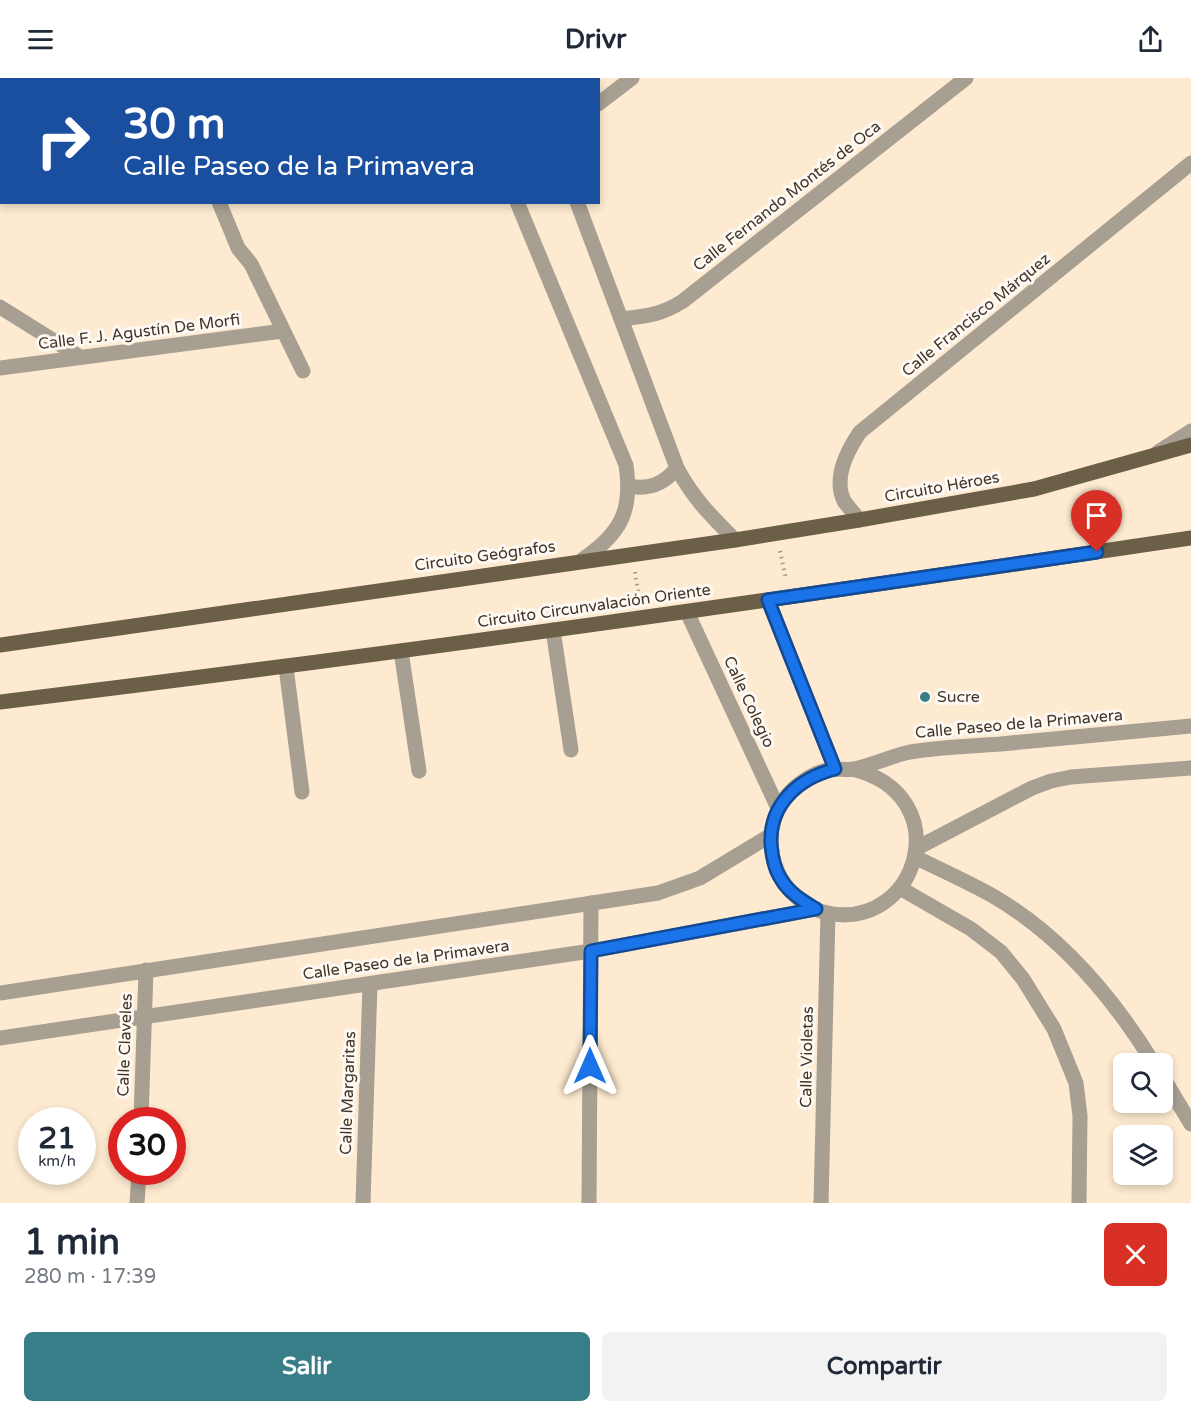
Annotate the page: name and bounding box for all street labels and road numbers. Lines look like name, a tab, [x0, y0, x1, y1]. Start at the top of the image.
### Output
street label: Calle Fernando Montés de Oca	[689, 116, 885, 276]
street label: Calle Francisco Márquez	[898, 249, 1054, 381]
street label: Calle F. J. Agustín De Morfi	[37, 310, 241, 354]
street label: Circuito Héroes	[883, 467, 1001, 507]
street label: Circuito Geógrafos	[413, 536, 557, 576]
street label: Circuito Circunvalación Oriente	[476, 580, 712, 632]
street label: Calle Colegio	[719, 653, 779, 751]
street label: Calle Paseo de la Primavera	[914, 705, 1124, 743]
street label: Calle Paseo de la Primavera	[301, 936, 511, 984]
street label: Calle Claveles	[113, 993, 137, 1097]
street label: Calle Violetas	[796, 1006, 818, 1108]
street label: Calle Margaritas	[336, 1031, 360, 1155]

